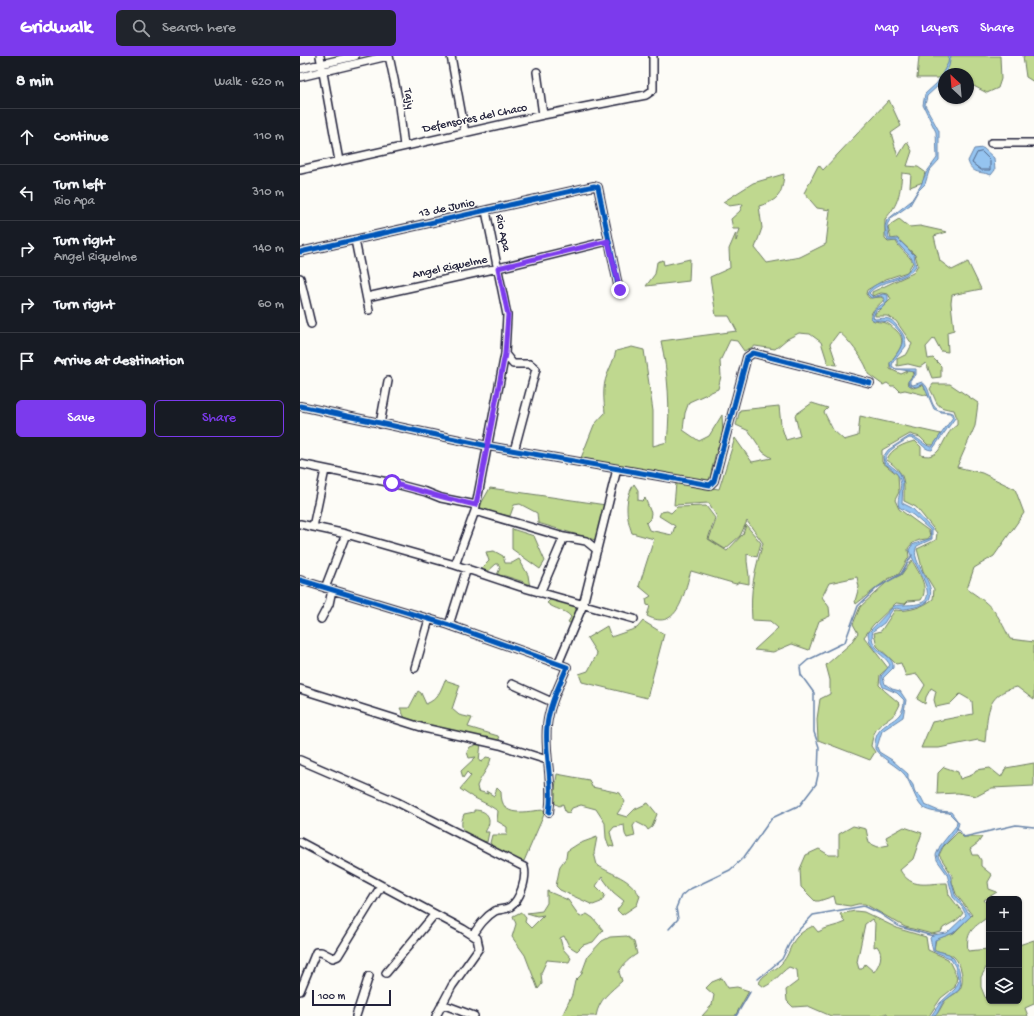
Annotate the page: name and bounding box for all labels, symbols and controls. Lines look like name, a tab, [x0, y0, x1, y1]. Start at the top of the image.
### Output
search box	[116, 10, 396, 46]
text: Gridwalk	[20, 17, 92, 40]
icon: search	[130, 17, 152, 39]
text: Search here	[162, 19, 236, 37]
text: Map	[875, 20, 899, 37]
text: Layers	[921, 20, 958, 37]
text: Share	[980, 20, 1014, 37]
north arrow	[938, 68, 974, 104]
text: 8 min	[16, 72, 53, 92]
text: Walk · 620 m	[214, 75, 284, 90]
street label: Tajy	[399, 87, 417, 110]
street label: Defensores del Chaco	[420, 101, 529, 137]
icon: ahead	[16, 126, 38, 148]
text: Continue	[54, 128, 108, 146]
text: 110 m	[254, 129, 284, 144]
text: Turn left	[54, 176, 105, 194]
icon: left	[16, 182, 38, 204]
text: 310 m	[252, 185, 284, 200]
text: Rio Apa	[54, 194, 95, 209]
street label: 13 de Junio	[417, 196, 476, 222]
street label: Rio Apa	[491, 213, 513, 253]
text: Turn right	[54, 232, 114, 250]
icon: right	[16, 238, 38, 260]
text: 140 m	[253, 241, 284, 256]
text: Angel Riquelme	[54, 250, 137, 265]
street label: Angel Riquelme	[411, 253, 490, 283]
route end	[611, 281, 629, 299]
icon: right	[16, 294, 38, 316]
text: Turn right	[54, 296, 114, 314]
text: 60 m	[258, 297, 284, 312]
icon: arrive	[16, 350, 38, 372]
text: Arrive at destination	[54, 352, 184, 370]
button: Save	[16, 400, 146, 437]
button: Share	[154, 400, 284, 437]
route start	[383, 474, 401, 492]
map controls	[986, 896, 1022, 1004]
button: +	[986, 896, 1022, 932]
button: −	[986, 932, 1022, 968]
button: layers	[986, 968, 1022, 1004]
scale bar	[312, 988, 391, 1007]
text: 100 m	[318, 991, 345, 1003]

